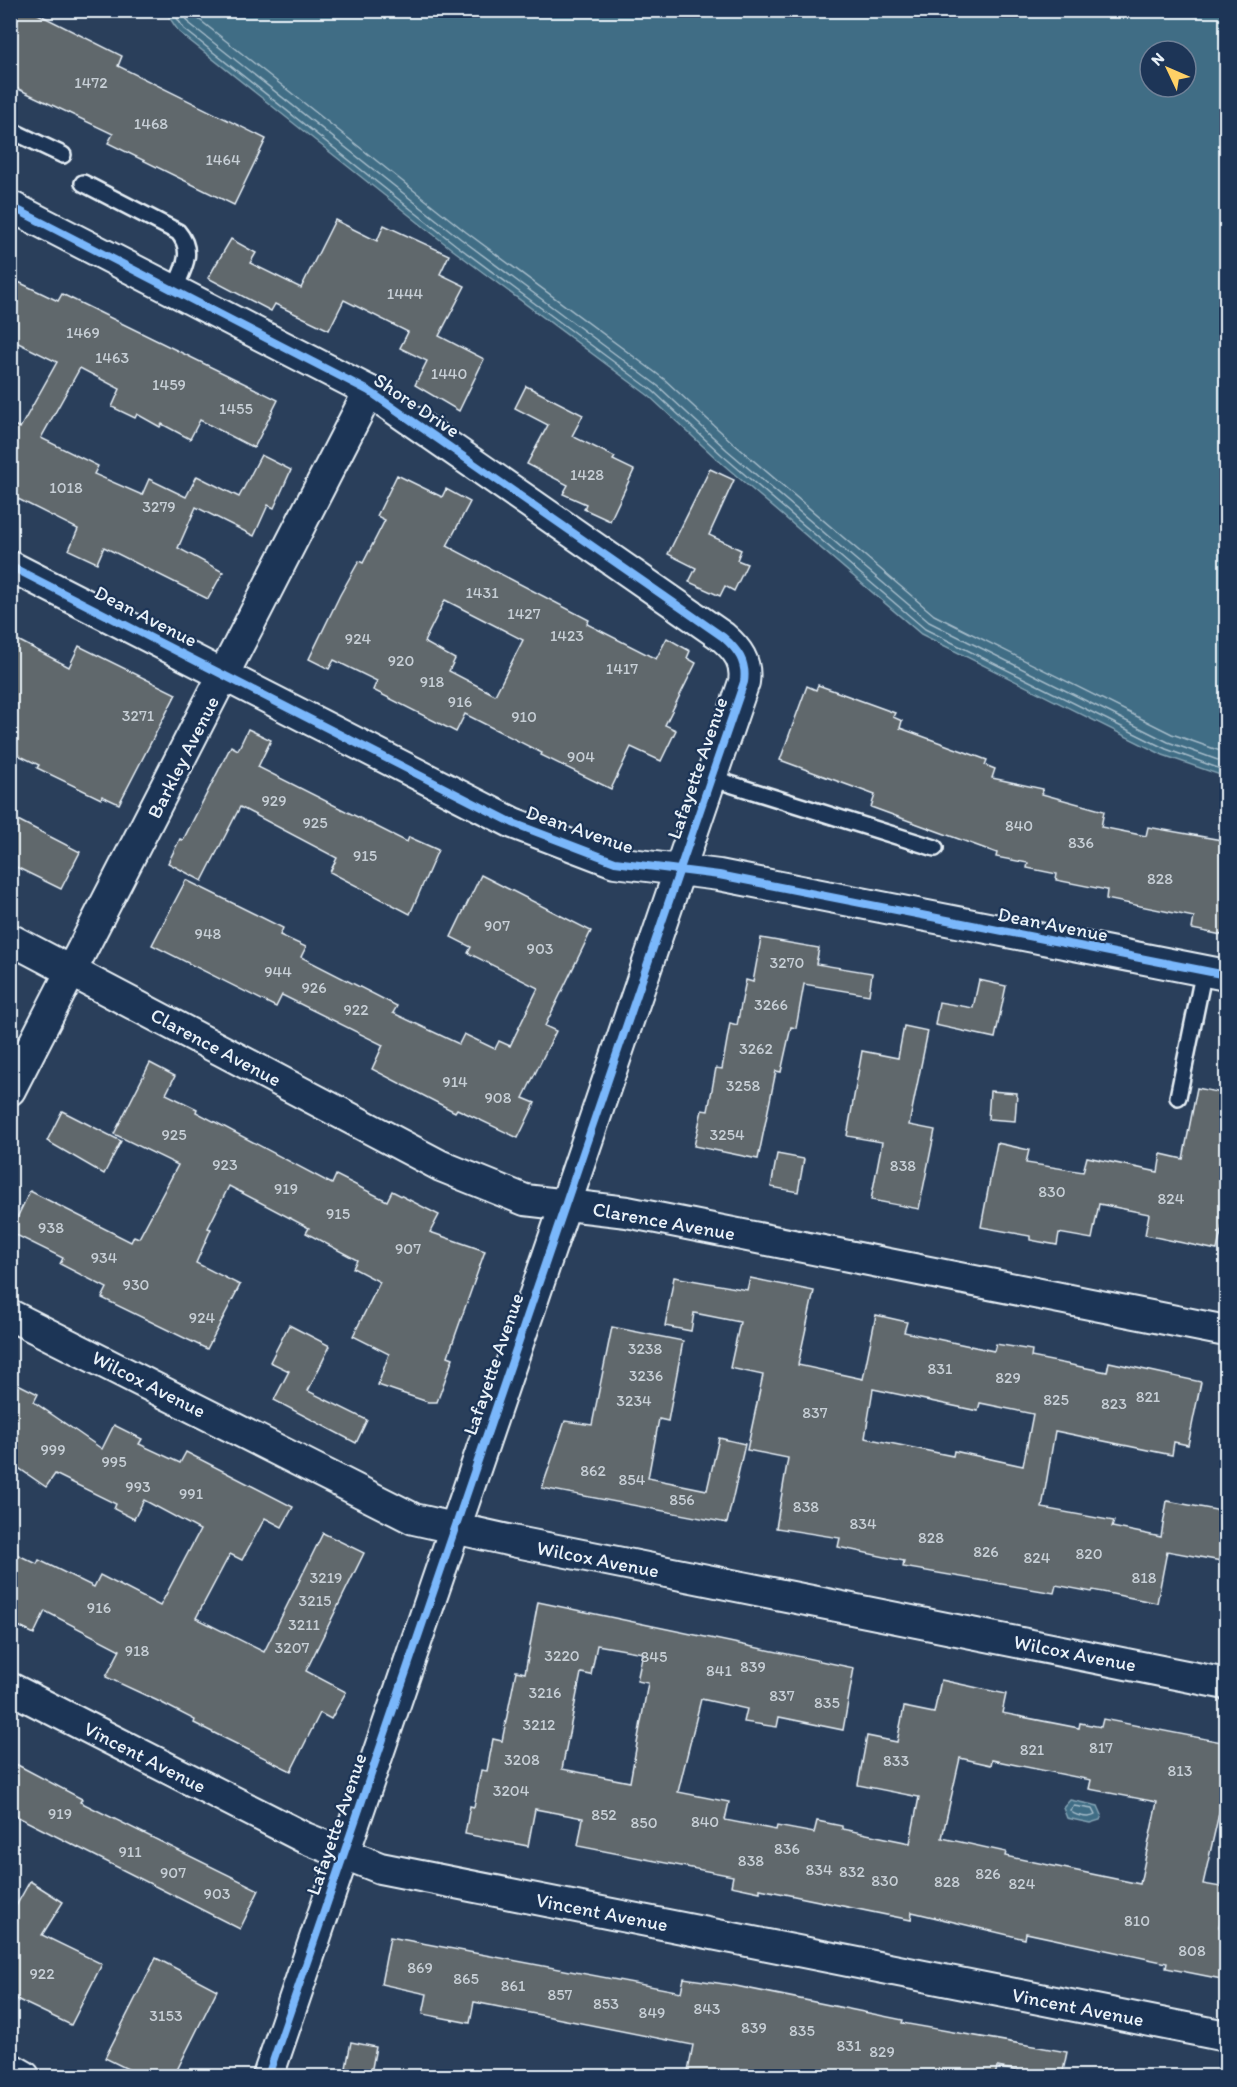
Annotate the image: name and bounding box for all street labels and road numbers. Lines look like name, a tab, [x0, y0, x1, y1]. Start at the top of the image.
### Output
street label: Shore Drive	[370, 368, 464, 442]
street label: Dean Avenue	[91, 580, 201, 652]
street label: Barkley Avenue	[142, 692, 224, 822]
street label: Lafayette Avenue	[661, 694, 733, 842]
street label: Dean Avenue	[523, 799, 637, 859]
street label: Dean Avenue	[996, 902, 1110, 946]
street label: Clarence Avenue	[147, 1003, 285, 1091]
street label: Clarence Avenue	[591, 1197, 737, 1245]
street label: Lafayette Avenue	[457, 1290, 529, 1438]
street label: Wilcox Avenue	[88, 1345, 210, 1423]
street label: Wilcox Avenue	[535, 1535, 661, 1583]
street label: Wilcox Avenue	[1012, 1629, 1138, 1677]
street label: Vincent Avenue	[80, 1716, 210, 1798]
street label: Lafayette Avenue	[300, 1750, 372, 1898]
street label: Vincent Avenue	[534, 1887, 670, 1937]
street label: Vincent Avenue	[1010, 1982, 1146, 2032]

